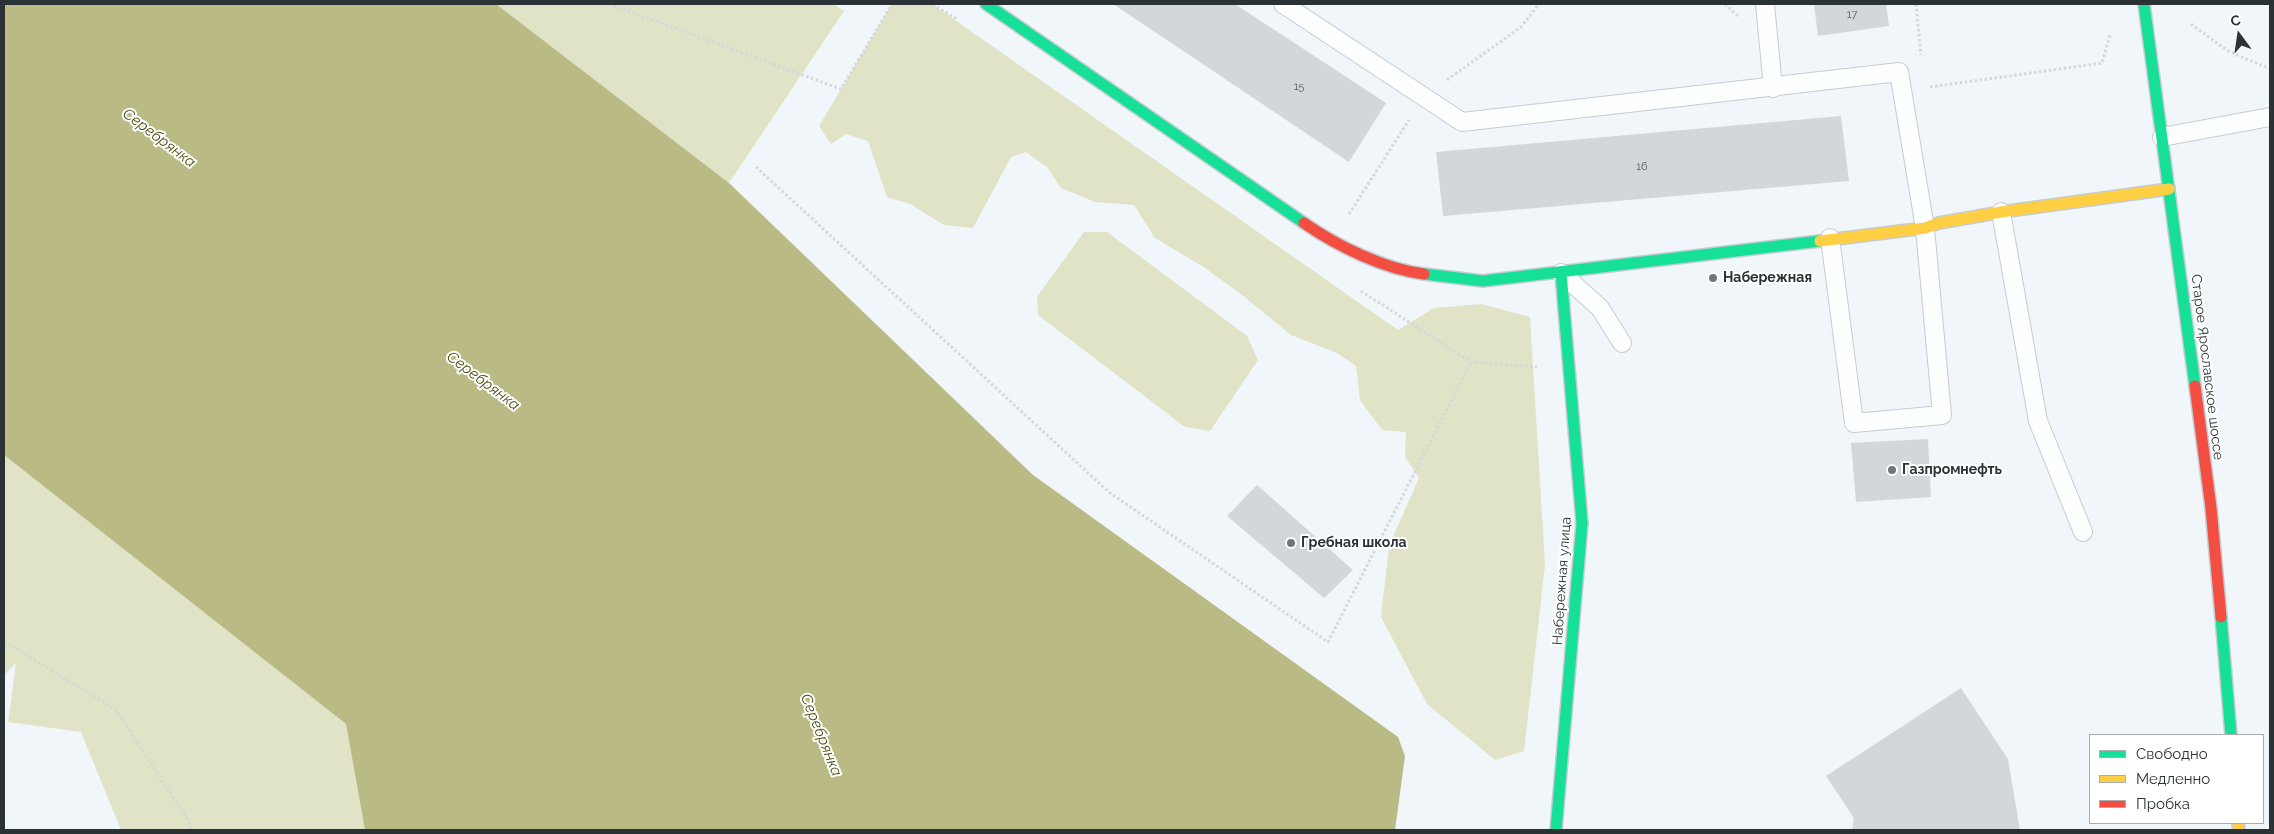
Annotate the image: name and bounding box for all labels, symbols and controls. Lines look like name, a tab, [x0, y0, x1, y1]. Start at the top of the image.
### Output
house number: 17	[1847, 8, 1857, 22]
north arrow	[2214, 10, 2264, 60]
text: С	[2229, 12, 2242, 29]
house number: 15	[1294, 80, 1304, 94]
water label: Серебрянка	[119, 105, 199, 171]
house number: 16	[1636, 160, 1648, 174]
place label: Набережная	[1723, 270, 1812, 286]
marker: Набережная	[1707, 272, 1719, 284]
street label: Старое Ярославское шоссе	[2187, 273, 2227, 461]
water label: Серебрянка	[443, 348, 523, 414]
place label: Газпромнефть	[1902, 462, 2002, 478]
marker: Газпромнефть	[1886, 464, 1898, 476]
street label: Набережная улица	[1549, 516, 1575, 646]
place label: Гребная школа	[1301, 535, 1407, 551]
marker: Гребная школа	[1285, 537, 1297, 549]
water label: Серебрянка	[796, 691, 846, 779]
legend	[2089, 734, 2264, 824]
text: Свободно	[2136, 745, 2208, 763]
text: Медленно	[2136, 770, 2210, 788]
text: Пробка	[2136, 795, 2190, 813]

